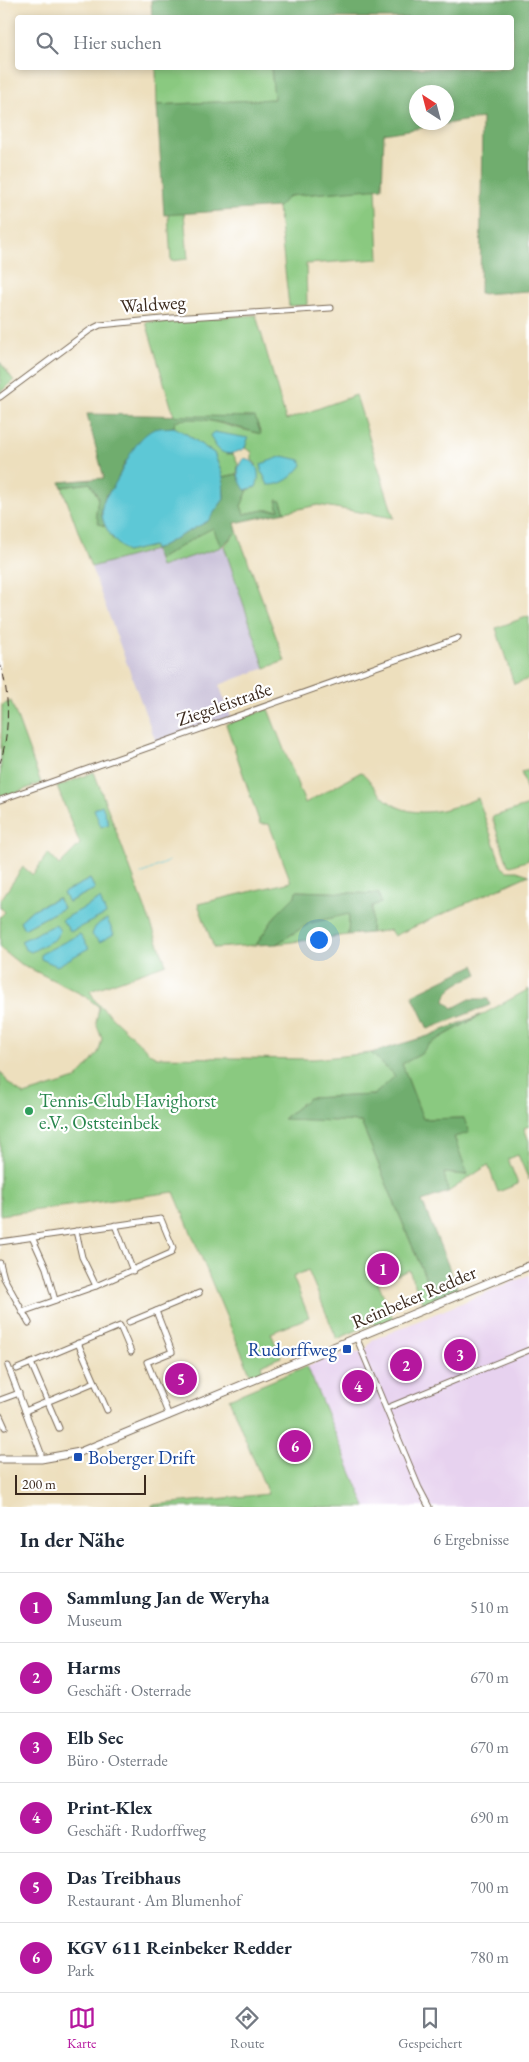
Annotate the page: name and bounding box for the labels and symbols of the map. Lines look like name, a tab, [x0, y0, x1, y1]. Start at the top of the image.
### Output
north arrow	[409, 85, 454, 130]
street label: Waldweg	[119, 289, 187, 319]
street label: Ziegeleistraße	[173, 676, 275, 732]
your location	[306, 927, 332, 953]
place label: Tennis-Club Havighorst e.V., Oststeinbek	[39, 1088, 216, 1135]
marker: Tennis-Club Havighorst e.V., Oststeinbek	[23, 1105, 35, 1117]
pin: 1	[367, 1250, 399, 1288]
street label: Reinbeker Redder	[348, 1259, 481, 1335]
pin: 3	[444, 1336, 476, 1374]
place label: Rudorffweg	[248, 1337, 338, 1362]
marker: Rudorffweg	[341, 1343, 353, 1355]
pin: 2	[390, 1346, 422, 1384]
pin: 5	[165, 1360, 197, 1398]
pin: 4	[342, 1367, 374, 1405]
pin: 6	[279, 1427, 311, 1465]
place label: Boberger Drift	[88, 1445, 195, 1470]
marker: Boberger Drift	[72, 1451, 84, 1463]
scale bar	[15, 1472, 146, 1495]

